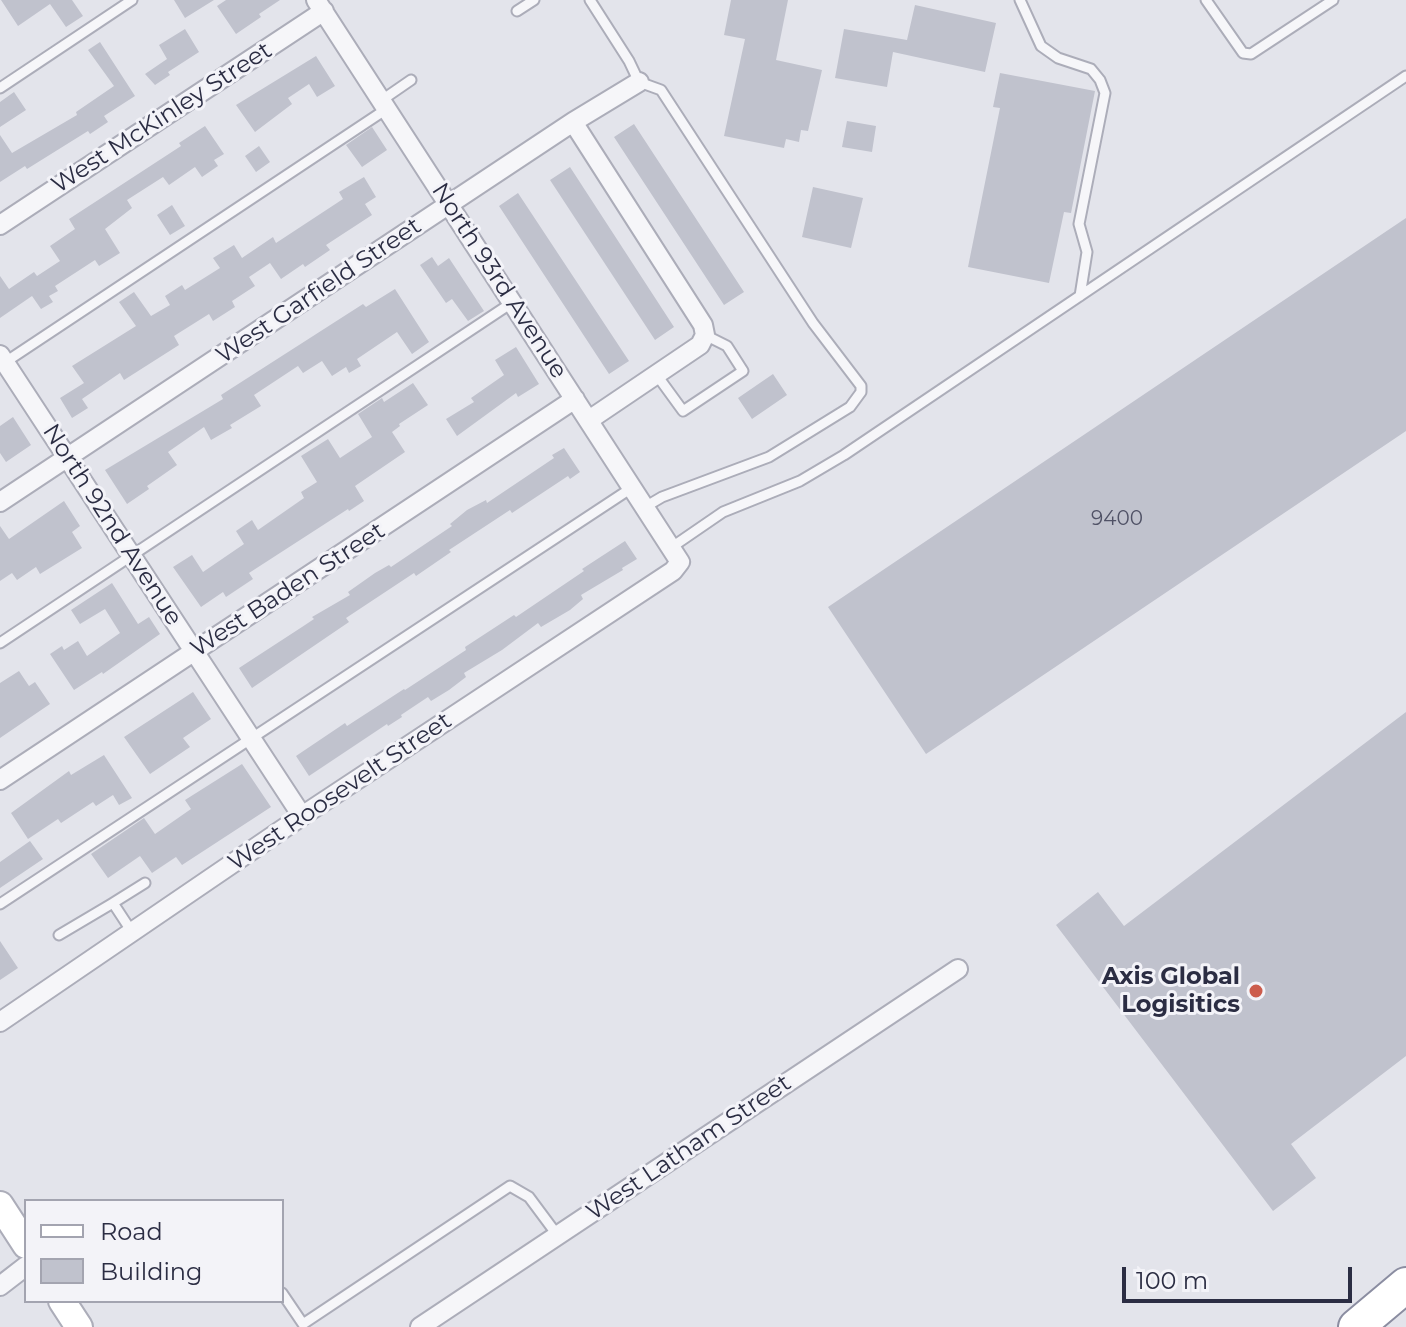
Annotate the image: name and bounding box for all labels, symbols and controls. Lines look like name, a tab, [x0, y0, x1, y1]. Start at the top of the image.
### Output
street label: West McKinley Street	[47, 36, 277, 200]
street label: North 93rd Avenue	[425, 178, 573, 384]
street label: West Garfield Street	[211, 212, 427, 370]
street label: North 92nd Avenue	[36, 419, 188, 631]
house number: 9400	[1091, 507, 1143, 531]
street label: West Baden Street	[186, 516, 390, 664]
street label: West Roosevelt Street	[223, 707, 457, 877]
place label: Axis Global Logisitics	[1102, 963, 1240, 1019]
marker: Axis Global Logisitics	[1247, 982, 1265, 1000]
street label: West Latham Street	[581, 1069, 797, 1227]
legend	[24, 1199, 284, 1303]
text: Road	[100, 1217, 163, 1246]
scale bar	[1126, 1251, 1356, 1301]
text: Building	[100, 1257, 203, 1286]
text: 100 m	[1136, 1266, 1208, 1295]

